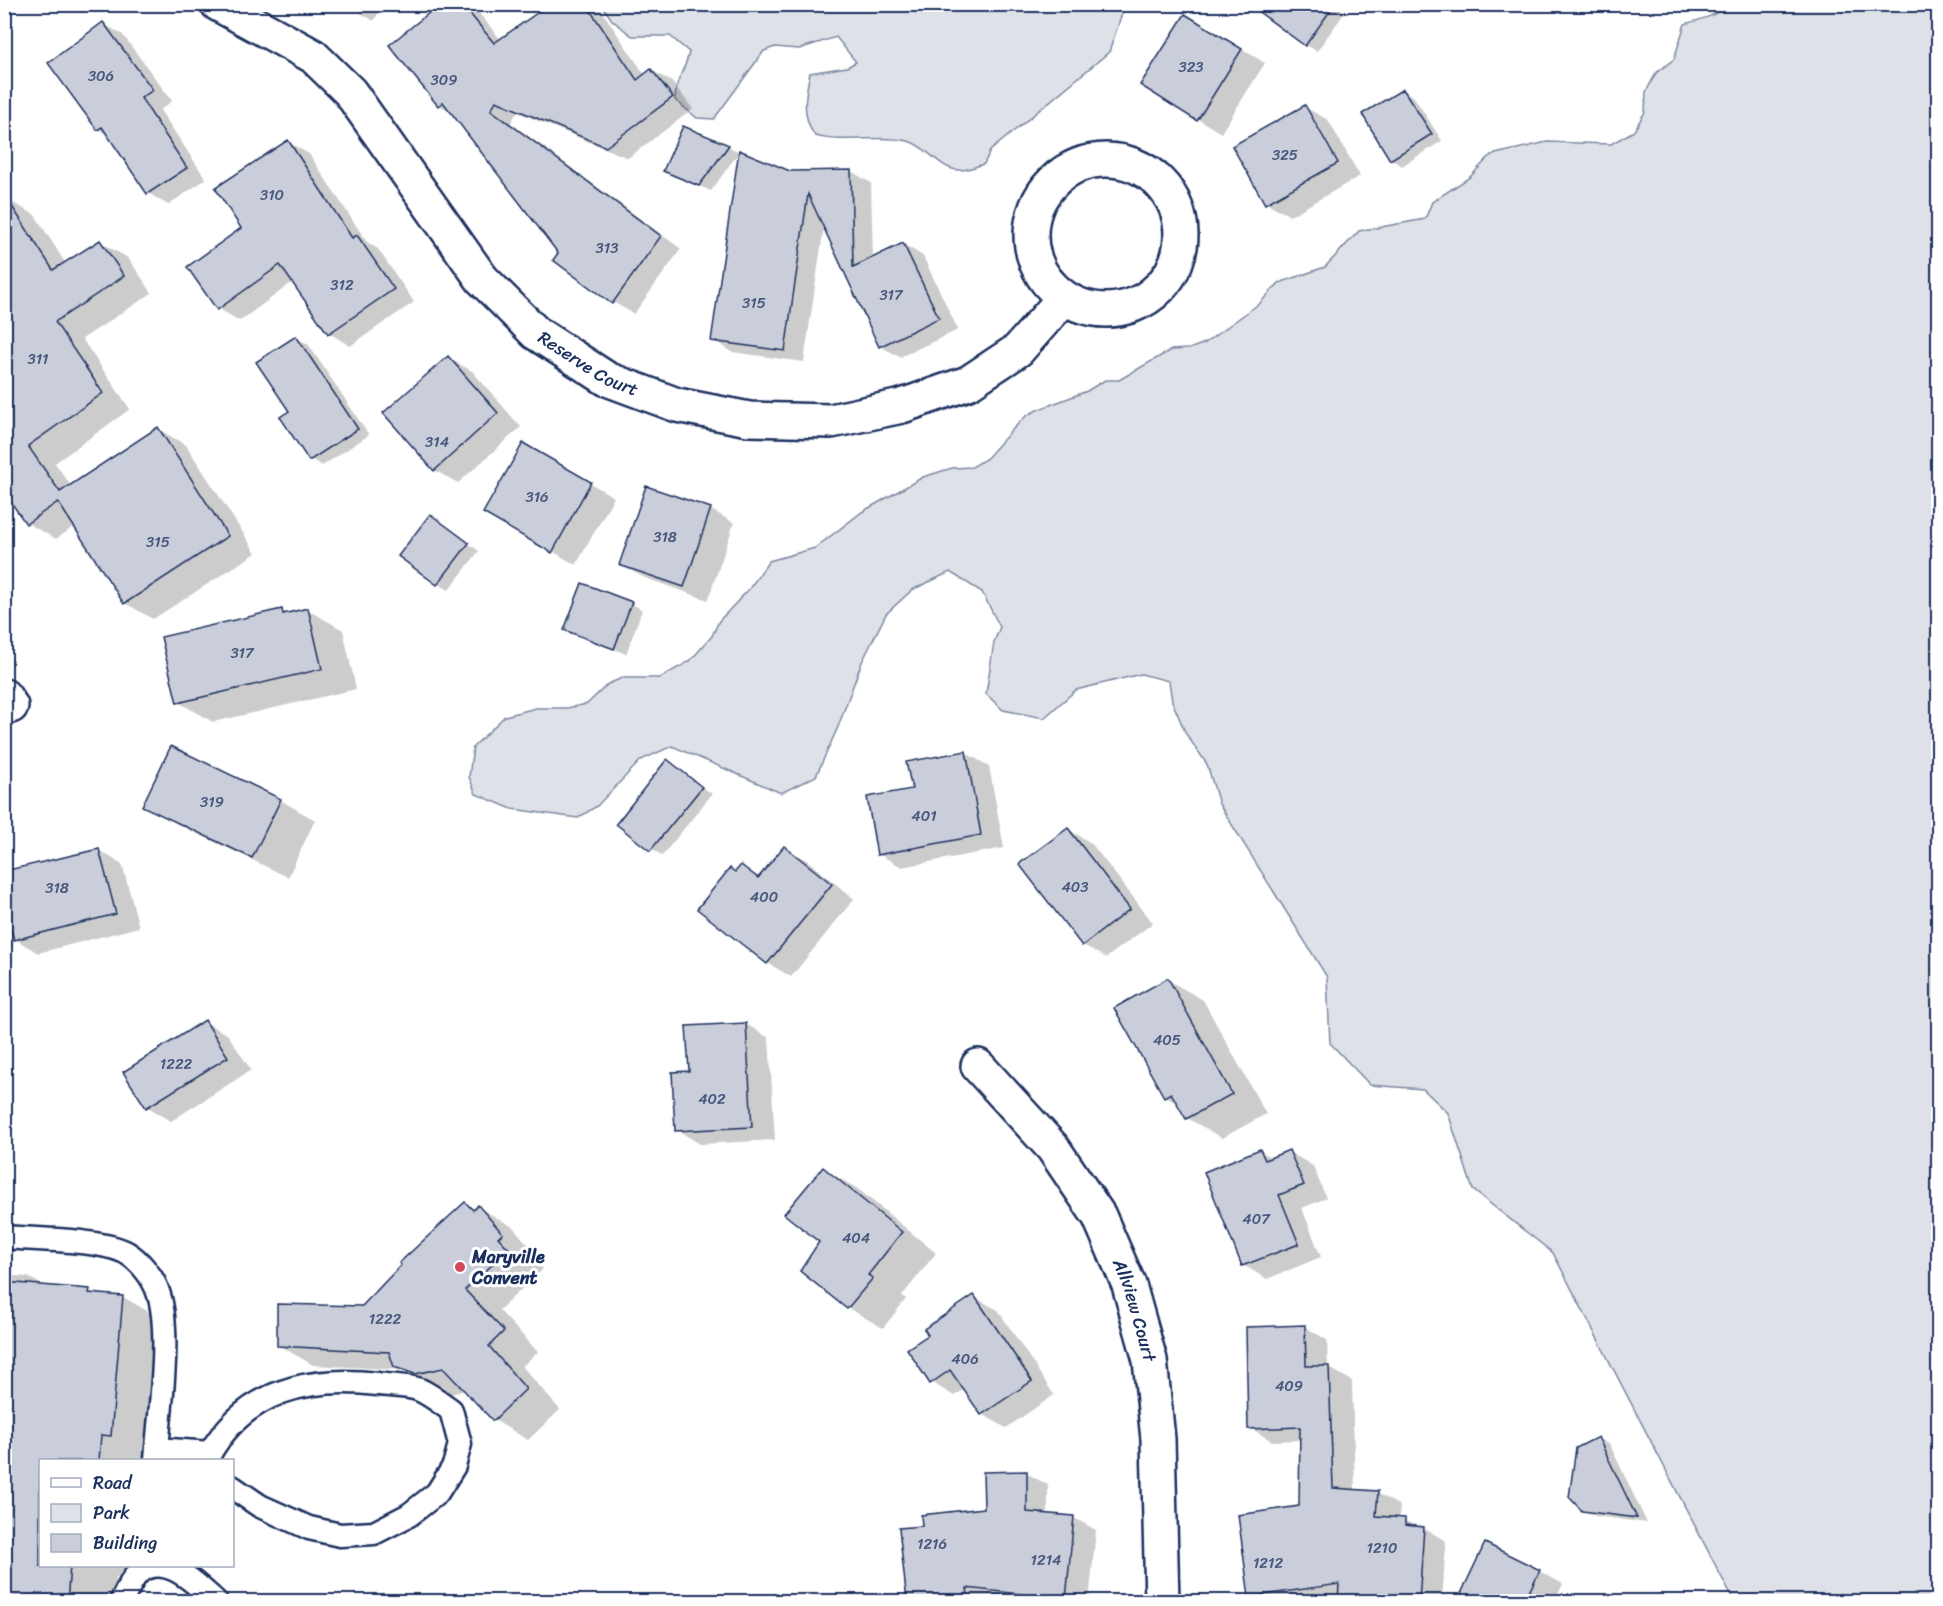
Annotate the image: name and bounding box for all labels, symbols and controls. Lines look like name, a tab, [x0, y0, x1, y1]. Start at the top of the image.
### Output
house number: 323	[1178, 54, 1204, 80]
house number: 306	[88, 63, 114, 89]
house number: 309	[431, 67, 457, 93]
house number: 325	[1272, 142, 1298, 168]
house number: 310	[260, 182, 284, 208]
house number: 313	[596, 235, 618, 261]
house number: 312	[330, 272, 354, 298]
house number: 317	[879, 282, 904, 308]
house number: 315	[742, 290, 766, 316]
street label: Reserve Court	[531, 322, 643, 405]
house number: 311	[27, 346, 49, 372]
house number: 314	[425, 429, 449, 455]
house number: 316	[525, 484, 549, 510]
house number: 318	[653, 524, 677, 550]
house number: 315	[146, 529, 170, 555]
house number: 317	[230, 640, 255, 666]
house number: 319	[200, 789, 224, 815]
house number: 401	[911, 803, 937, 829]
house number: 403	[1061, 874, 1089, 900]
house number: 318	[45, 875, 69, 901]
house number: 400	[750, 884, 778, 910]
house number: 405	[1153, 1027, 1181, 1053]
house number: 1222	[160, 1051, 193, 1077]
house number: 402	[698, 1086, 726, 1112]
house number: 407	[1242, 1206, 1271, 1232]
house number: 404	[842, 1225, 870, 1251]
place label: Maryville Convent	[471, 1241, 545, 1294]
street label: Allview Court	[1103, 1252, 1166, 1366]
marker: Maryville Convent	[453, 1260, 467, 1274]
house number: 1222	[369, 1306, 402, 1332]
house number: 406	[951, 1346, 979, 1372]
house number: 409	[1275, 1373, 1303, 1399]
legend	[39, 1459, 234, 1567]
text: Road	[93, 1467, 133, 1499]
text: Park	[93, 1497, 130, 1529]
text: Building	[93, 1527, 157, 1559]
house number: 1216	[917, 1531, 947, 1557]
house number: 1210	[1366, 1535, 1398, 1561]
house number: 1214	[1031, 1547, 1061, 1573]
house number: 1212	[1253, 1550, 1283, 1576]

